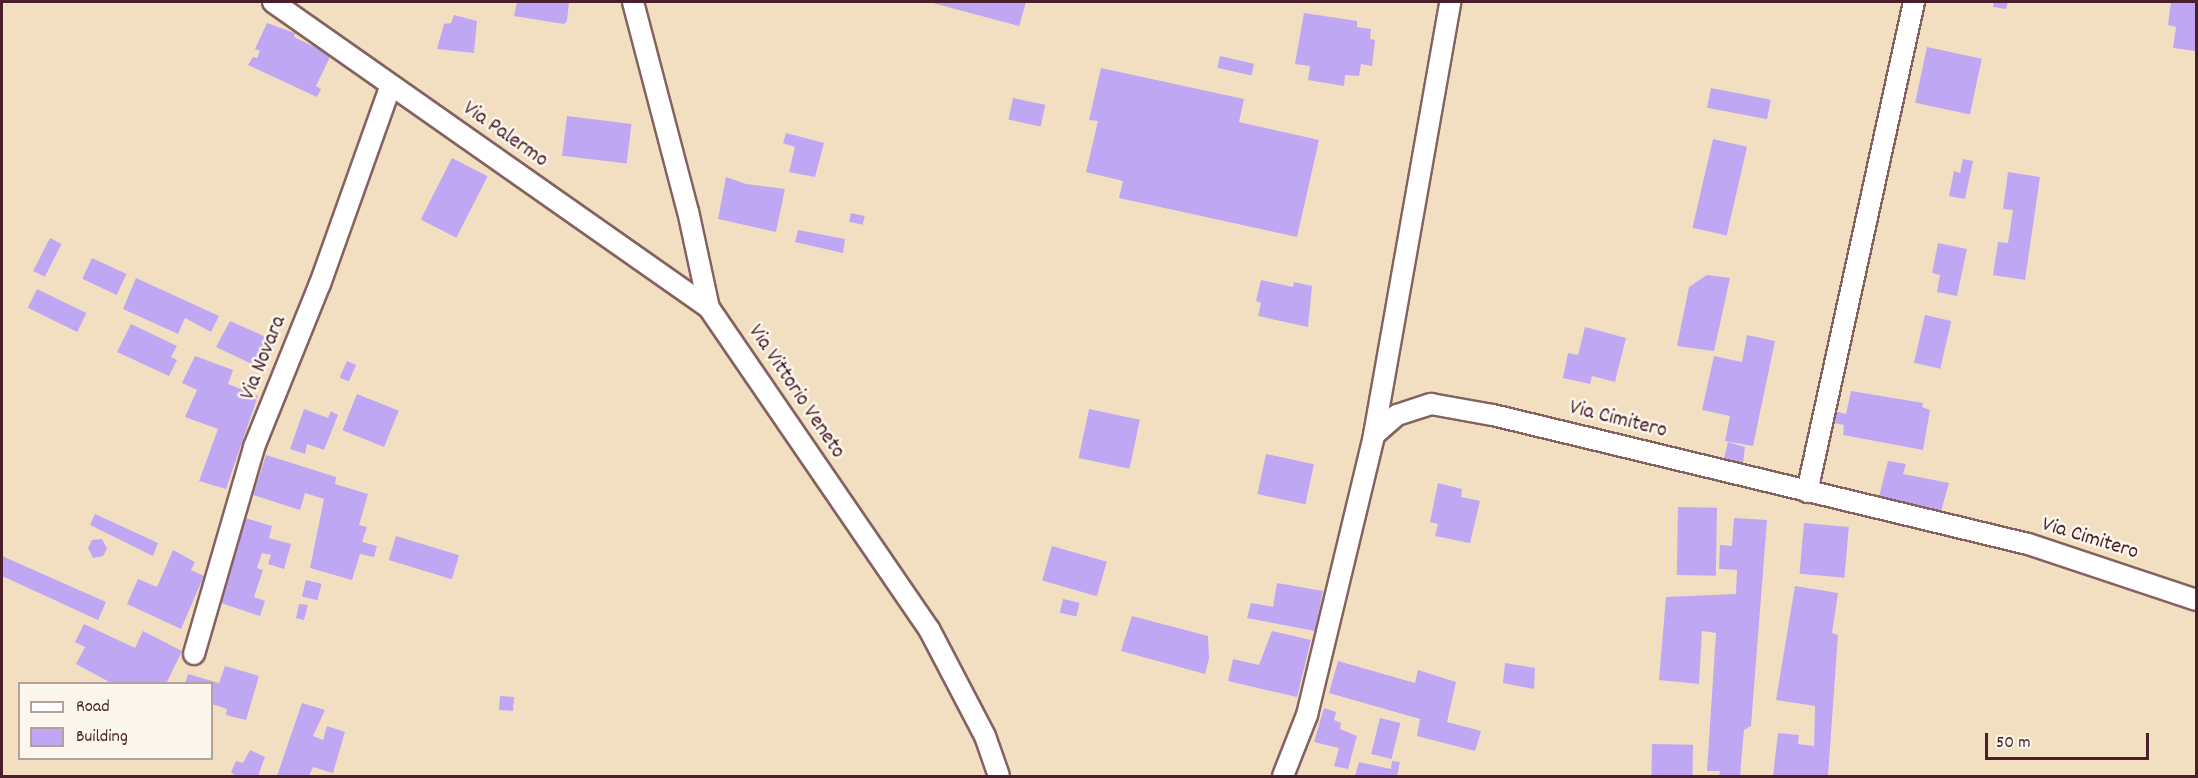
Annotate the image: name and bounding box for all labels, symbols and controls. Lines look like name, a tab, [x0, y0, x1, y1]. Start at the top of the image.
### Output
street label: Via Palermo	[457, 96, 553, 174]
street label: Via Novara	[235, 312, 293, 404]
street label: Via Vittorio Veneto	[742, 320, 850, 464]
street label: Via Cimitero	[1566, 395, 1670, 445]
street label: Via Cimitero	[2038, 512, 2142, 566]
legend	[18, 682, 213, 760]
text: Road	[76, 695, 110, 720]
scale bar	[1988, 721, 2152, 759]
text: Building	[76, 725, 128, 750]
text: 50 m	[1996, 731, 2031, 756]

